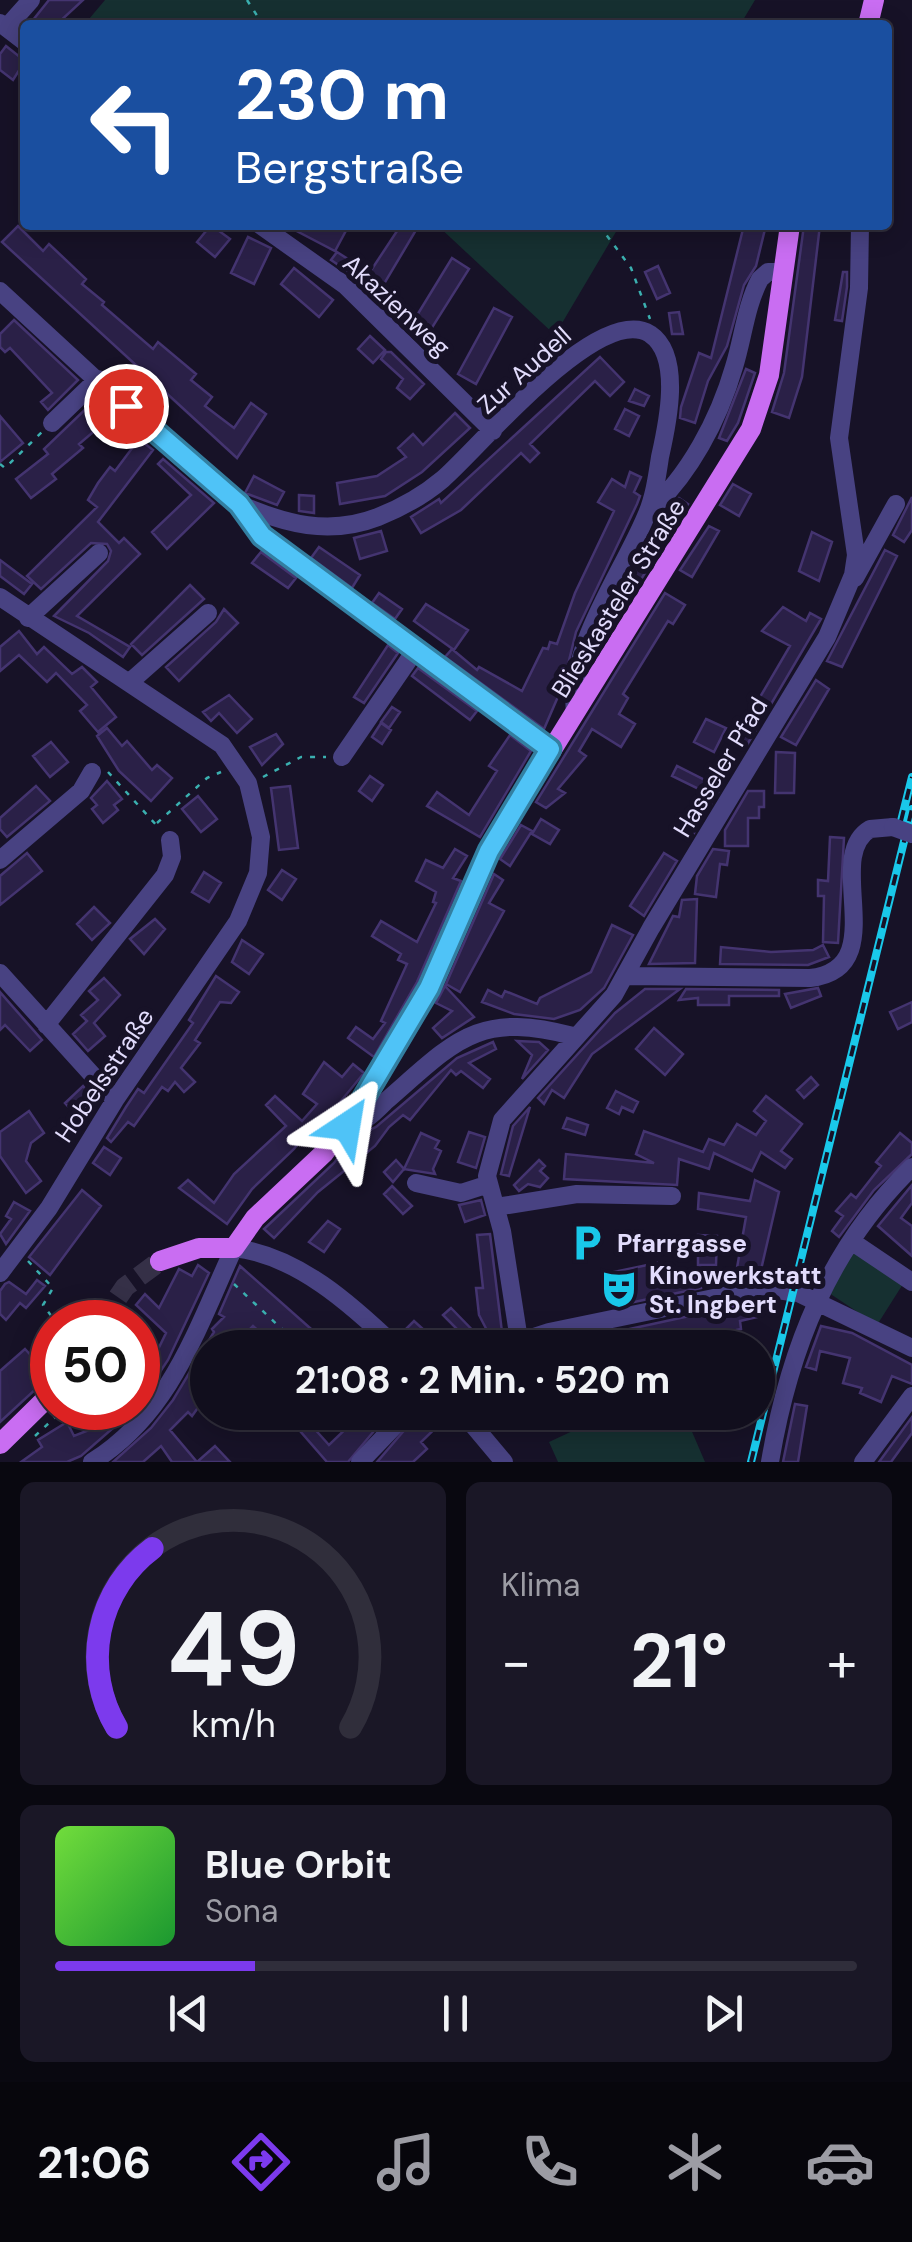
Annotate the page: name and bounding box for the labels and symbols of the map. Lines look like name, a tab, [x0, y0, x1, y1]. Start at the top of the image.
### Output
street label: Akazienweg	[336, 247, 457, 364]
street label: Zur Audell	[470, 319, 578, 421]
pin	[84, 364, 169, 449]
street label: Blieskasteler Straße	[544, 493, 693, 704]
street label: Hasseler Pfad	[666, 691, 775, 843]
street label: Hobelsstraße	[47, 1002, 161, 1149]
position arrow	[295, 1074, 399, 1178]
parking icon: Pfarrgasse	[566, 1222, 608, 1264]
place label: Pfarrgasse	[617, 1227, 747, 1260]
place label: Kinowerkstatt St. Ingbert	[649, 1259, 822, 1321]
theatre icon: Kinowerkstatt St. Ingbert	[598, 1268, 640, 1310]
speed limit sign: 50	[30, 1300, 160, 1430]

